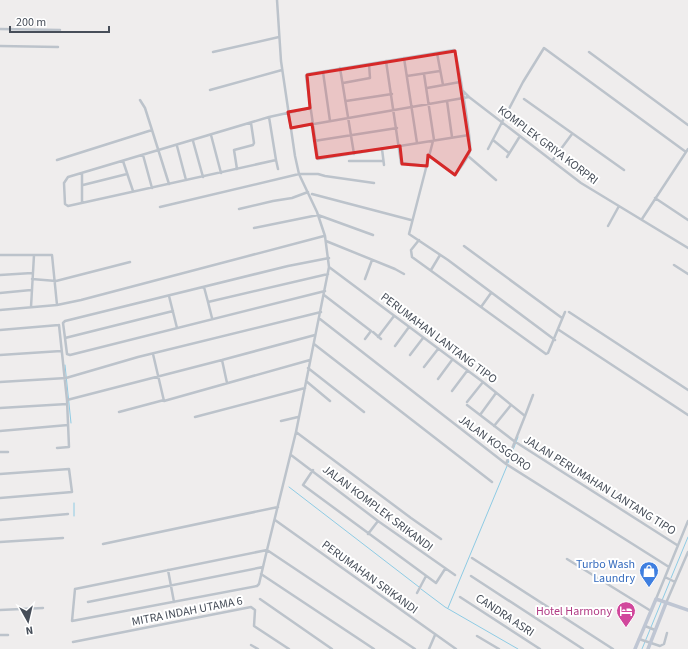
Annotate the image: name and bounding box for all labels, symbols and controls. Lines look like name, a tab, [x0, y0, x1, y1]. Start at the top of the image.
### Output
scale bar	[10, 8, 109, 34]
text: 200 m	[16, 14, 46, 31]
street label: KOMPLEK GRIYA KORPRI	[494, 102, 601, 189]
street label: PERUMAHAN LANTANG TIPO	[377, 289, 501, 388]
street label: JALAN KOSGORO	[455, 411, 535, 476]
street label: JALAN PERUMAHAN LANTANG TIPO	[520, 431, 679, 539]
street label: JALAN KOMPLEK SRIKANDI	[319, 461, 437, 556]
street label: PERUMAHAN SRIKANDI	[318, 537, 421, 618]
place label: Turbo Wash Laundry	[576, 556, 635, 587]
shop icon: Turbo Wash Laundry	[638, 560, 660, 588]
street label: CANDRA ASRI	[472, 590, 538, 641]
street label: MITRA INDAH UTAMA 6	[130, 592, 244, 631]
hotel icon: Hotel Harmony	[615, 600, 637, 628]
north arrow	[8, 601, 48, 641]
place label: Hotel Harmony	[536, 603, 612, 620]
text: N	[25, 622, 34, 638]

